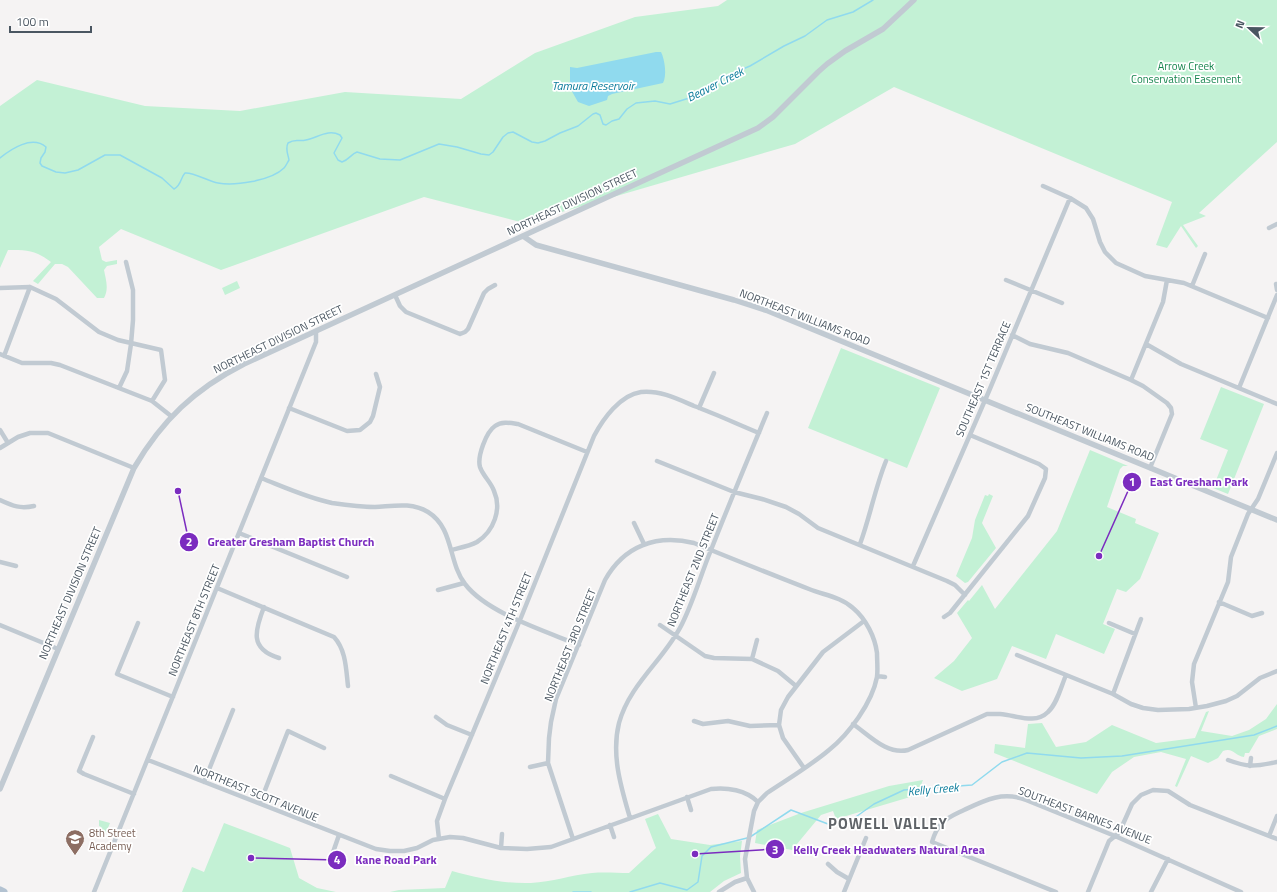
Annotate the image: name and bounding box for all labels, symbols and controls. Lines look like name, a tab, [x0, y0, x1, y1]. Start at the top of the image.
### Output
scale bar	[10, 8, 91, 34]
north arrow	[1229, 8, 1269, 48]
text: 100 m	[16, 12, 49, 31]
text: N	[1231, 18, 1249, 31]
park label: Arrow Creek Conservation Easement	[1131, 58, 1241, 87]
water label: Beaver Creek	[683, 61, 748, 107]
water label: Tamura Reservoir	[552, 76, 636, 95]
street label: NORTHEAST DIVISION STREET	[504, 165, 640, 239]
street label: NORTHEAST WILLIAMS ROAD	[737, 285, 873, 349]
street label: NORTHEAST DIVISION STREET	[210, 300, 346, 377]
street label: SOUTHEAST 1ST TERRACE	[951, 319, 1015, 439]
street label: SOUTHEAST WILLIAMS ROAD	[1023, 399, 1157, 465]
callout: East Gresham Park	[1122, 470, 1257, 494]
text: 1	[1129, 472, 1135, 491]
text: East Gresham Park	[1150, 472, 1249, 491]
street label: NORTHEAST 2ND STREET	[663, 511, 723, 629]
street label: NORTHEAST DIVISION STREET	[35, 524, 105, 662]
callout: Greater Gresham Baptist Church	[179, 530, 382, 554]
text: 2	[186, 532, 192, 551]
text: Greater Gresham Baptist Church	[207, 532, 375, 551]
street label: NORTHEAST 8TH STREET	[164, 561, 224, 678]
street label: NORTHEAST 4TH STREET	[476, 569, 536, 686]
street label: NORTHEAST 3RD STREET	[540, 586, 600, 704]
street label: NORTHEAST SCOTT AVENUE	[191, 761, 321, 825]
water label: Kelly Creek	[907, 777, 961, 801]
street label: SOUTHEAST BARNES AVENUE	[1016, 782, 1154, 848]
district label: POWELL VALLEY	[828, 812, 948, 835]
place label: 8th Street Academy	[89, 825, 136, 854]
school or university icon: 8th Street Academy	[64, 828, 86, 856]
callout: Kelly Creek Headwaters Natural Area	[765, 837, 993, 861]
text: 3	[772, 840, 778, 859]
text: Kelly Creek Headwaters Natural Area	[793, 840, 985, 859]
callout: Kane Road Park	[327, 848, 445, 872]
text: 4	[334, 850, 341, 869]
text: Kane Road Park	[355, 850, 438, 869]

